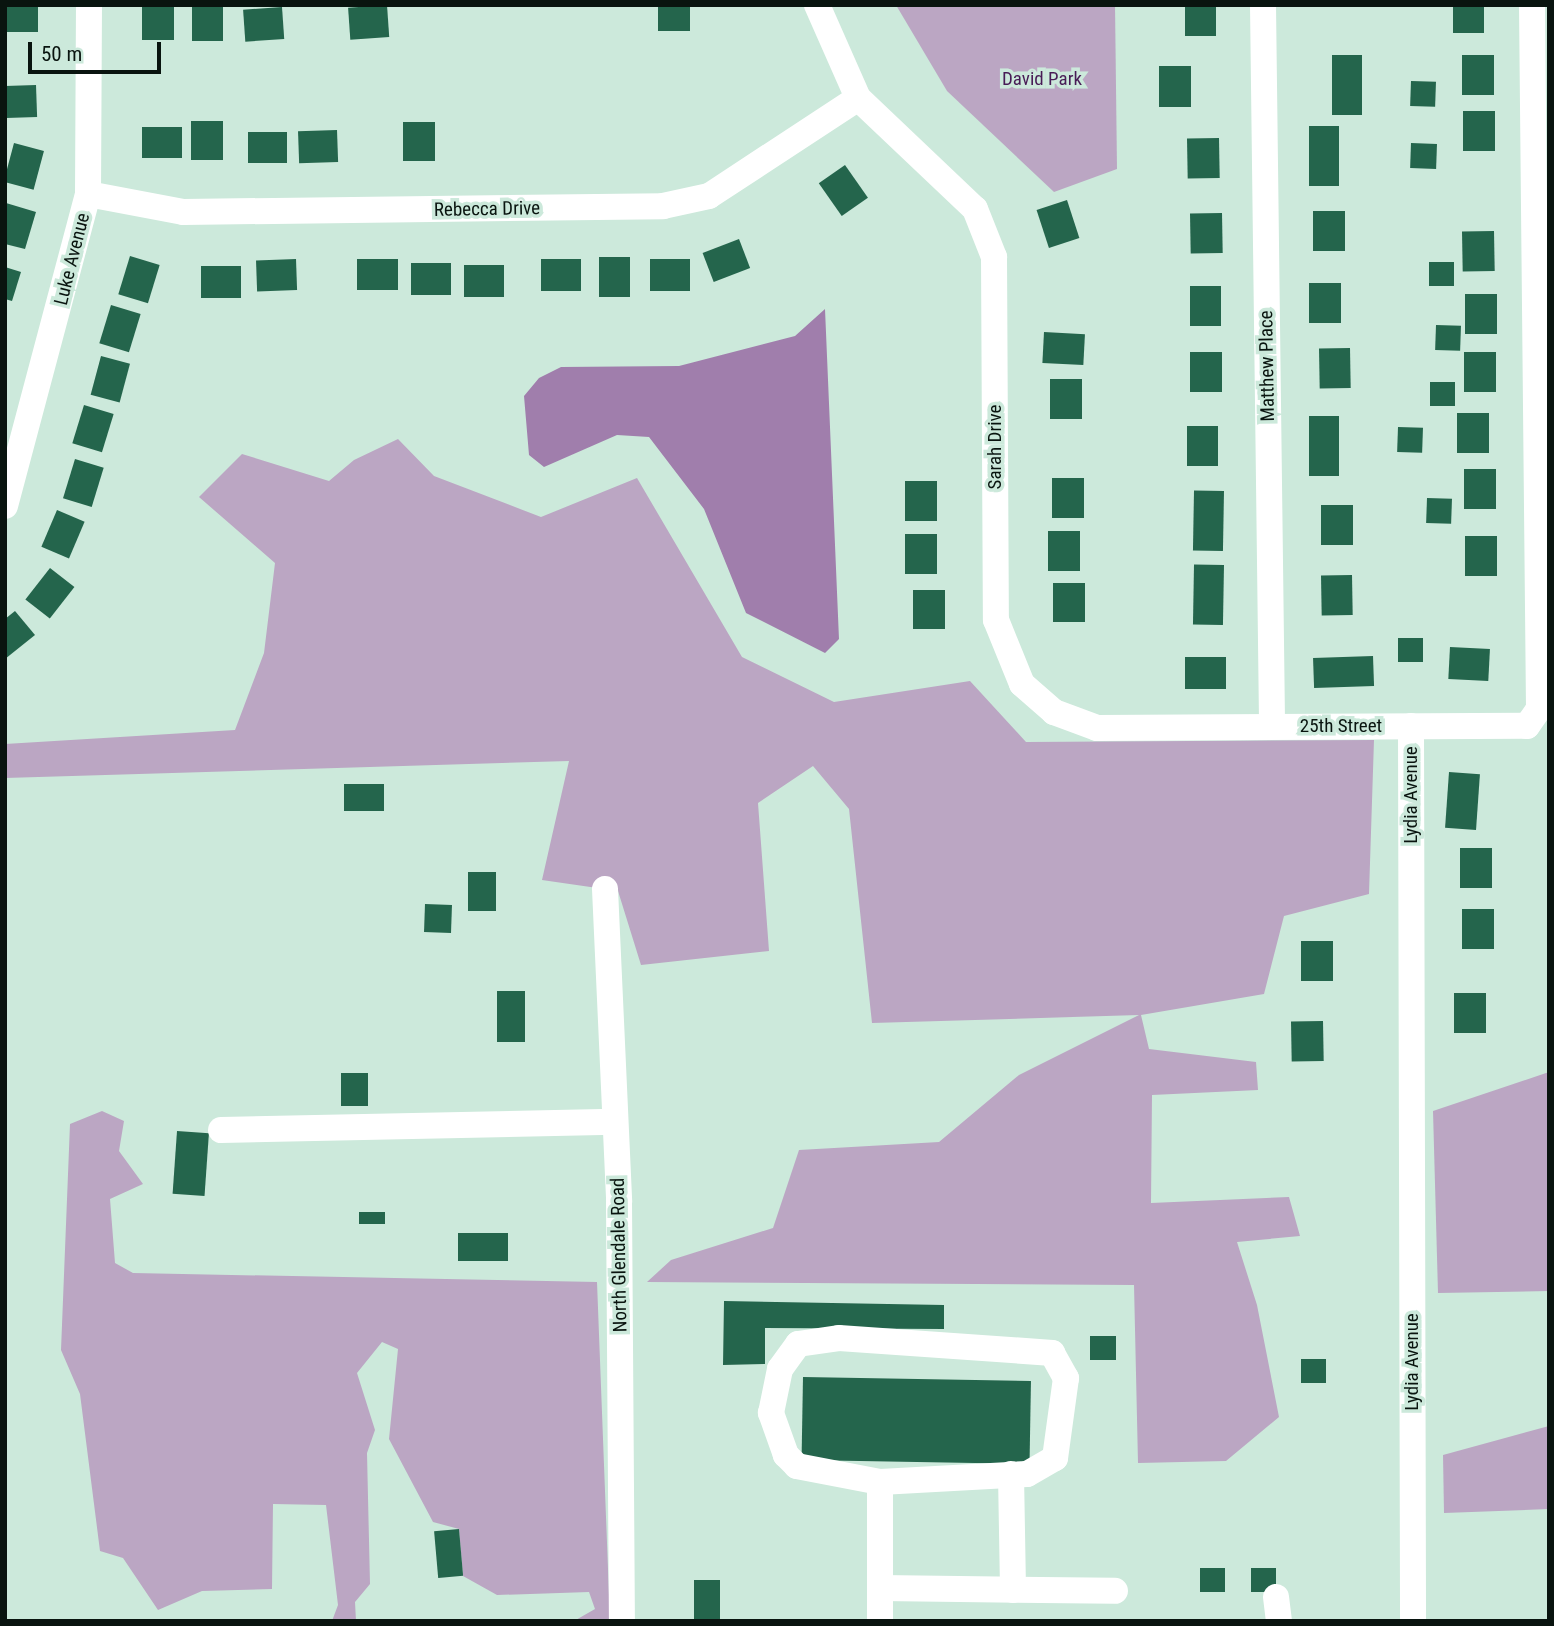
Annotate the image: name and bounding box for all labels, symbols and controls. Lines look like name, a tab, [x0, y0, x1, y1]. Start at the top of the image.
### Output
scale bar	[32, 28, 164, 72]
text: 50 m	[41, 42, 82, 66]
park label: David Park	[1002, 68, 1082, 90]
street label: Rebecca Drive	[434, 197, 540, 221]
street label: Luke Avenue	[50, 211, 94, 307]
street label: Matthew Place	[1255, 310, 1279, 422]
street label: Sarah Drive	[984, 405, 1006, 489]
street label: 25th Street	[1300, 715, 1382, 737]
street label: Lydia Avenue	[1400, 746, 1422, 844]
street label: North Glendale Road	[606, 1177, 632, 1333]
street label: Lydia Avenue	[1401, 1313, 1423, 1411]

